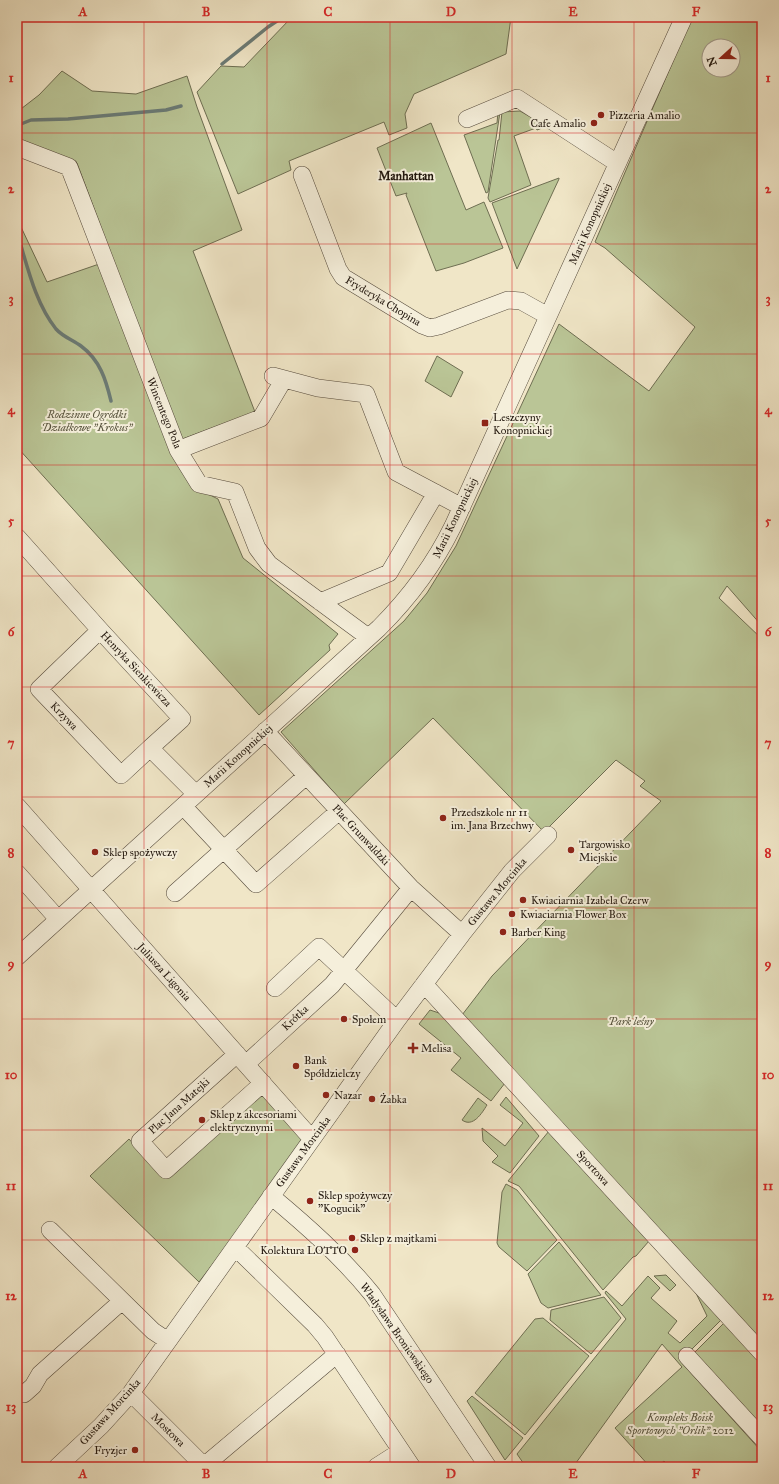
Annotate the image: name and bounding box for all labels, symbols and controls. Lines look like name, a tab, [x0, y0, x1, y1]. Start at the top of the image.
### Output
text: A	[78, 4, 88, 20]
text: B	[202, 4, 211, 20]
text: C	[324, 4, 333, 20]
text: D	[446, 4, 456, 20]
text: E	[568, 4, 578, 20]
text: F	[692, 4, 701, 20]
north arrow	[701, 38, 741, 78]
text: N	[704, 54, 720, 68]
text: 1	[8, 70, 14, 86]
text: 1	[765, 70, 771, 86]
place label: Pizzeria Amalio	[609, 109, 680, 122]
marker: Pizzeria Amalio	[596, 110, 606, 120]
place label: Cafe Amalio	[530, 117, 586, 130]
marker: Cafe Amalio	[589, 118, 599, 128]
district label: Manhattan	[378, 169, 434, 183]
text: 2	[8, 181, 15, 197]
street label: Marii Konopnickiej	[566, 181, 614, 267]
text: 2	[765, 181, 772, 197]
street label: Fryderyka Chopina	[343, 273, 423, 329]
text: 3	[8, 291, 14, 307]
text: 3	[765, 291, 771, 307]
street label: Wincentego Pola	[144, 376, 184, 451]
text: 4	[7, 402, 15, 418]
text: 4	[764, 402, 772, 418]
park label: Rodzinne Ogródki Działkowe "Krokus"	[42, 408, 134, 434]
place label: Leszczyny Konopnickiej	[493, 411, 552, 437]
marker: Leszczyny Konopnickiej	[480, 418, 490, 428]
street label: Marii Konopnickiej	[430, 476, 480, 560]
text: 5	[8, 513, 15, 529]
text: 5	[765, 513, 772, 529]
text: 6	[8, 624, 16, 640]
text: 6	[765, 624, 773, 640]
street label: Henryka Sienkiewicza	[98, 629, 175, 710]
street label: Krzywa	[48, 699, 81, 733]
street label: Marii Konopnickiej	[201, 722, 275, 790]
text: 7	[8, 735, 15, 751]
text: 7	[765, 735, 772, 751]
street label: Plac Grunwaldzki	[330, 802, 392, 868]
place label: Przedszkole nr 11 im. Jana Brzechwy	[451, 806, 535, 833]
marker: Przedszkole nr 11 im. Jana Brzechwy	[438, 813, 448, 823]
place label: Targowisko Miejskie	[579, 838, 631, 864]
text: 8	[8, 845, 15, 861]
marker: Targowisko Miejskie	[566, 845, 576, 855]
text: 8	[765, 845, 772, 861]
place label: Sklep spożywczy	[103, 846, 178, 859]
marker: Sklep spożywczy	[90, 847, 100, 857]
street label: Gustawa Morcinka	[465, 855, 529, 929]
place label: Kwiaciarnia Izabela Czerw	[531, 894, 649, 907]
marker: Kwiaciarnia Izabela Czerw	[518, 895, 528, 905]
place label: Kwiaciarnia Flower Box	[520, 908, 626, 921]
marker: Kwiaciarnia Flower Box	[507, 909, 517, 919]
place label: Barber King	[511, 926, 566, 939]
marker: Barber King	[498, 927, 508, 937]
street label: Juliusza Ligonia	[133, 940, 194, 1005]
text: 9	[8, 956, 15, 972]
text: 9	[765, 956, 772, 972]
street label: Krótka	[279, 1002, 311, 1033]
place label: Społem	[352, 1013, 387, 1026]
marker: Społem	[339, 1014, 349, 1024]
park label: Park leśny	[608, 1015, 655, 1028]
place label: Melisa	[421, 1042, 452, 1055]
marker: Melisa	[408, 1043, 418, 1053]
place label: Bank Spółdzielczy	[304, 1054, 361, 1080]
marker: Bank Spółdzielczy	[291, 1061, 301, 1071]
text: 10	[5, 1067, 18, 1083]
text: 10	[762, 1067, 775, 1083]
street label: Plac Jana Matejki	[146, 1075, 213, 1138]
place label: Nazar	[334, 1089, 362, 1102]
marker: Nazar	[321, 1090, 331, 1100]
place label: Żabka	[380, 1092, 407, 1106]
marker: Żabka	[367, 1094, 377, 1104]
place label: Sklep z akcesoriami elektrycznymi	[210, 1108, 297, 1134]
street label: Gustawa Morcinka	[273, 1114, 333, 1190]
marker: Sklep z akcesoriami elektrycznymi	[197, 1115, 207, 1125]
street label: Sportowa	[574, 1148, 612, 1189]
text: 11	[6, 1178, 16, 1194]
text: 11	[763, 1178, 773, 1194]
place label: Sklep spożywczy "Kogucik"	[318, 1189, 393, 1215]
marker: Sklep spożywczy "Kogucik"	[305, 1196, 315, 1206]
place label: Sklep z majtkami	[360, 1232, 437, 1245]
marker: Sklep z majtkami	[347, 1233, 357, 1243]
place label: Kolektura LOTTO	[260, 1244, 347, 1257]
marker: Kolektura LOTTO	[350, 1245, 360, 1255]
street label: Władysława Broniewskiego	[357, 1280, 437, 1386]
text: 12	[5, 1288, 17, 1304]
text: 12	[762, 1288, 774, 1304]
street label: Gustawa Morcinka	[77, 1376, 143, 1448]
text: 13	[6, 1399, 16, 1415]
text: 13	[763, 1399, 773, 1415]
street label: Mostowa	[148, 1410, 188, 1450]
park label: Kompleks Boisk Sportowych "Orlik" 2012	[625, 1411, 734, 1438]
place label: Fryzjer	[94, 1444, 128, 1457]
marker: Fryzjer	[130, 1445, 140, 1455]
text: A	[78, 1466, 88, 1482]
text: B	[202, 1466, 211, 1482]
text: C	[324, 1466, 333, 1482]
text: D	[446, 1466, 456, 1482]
text: E	[568, 1466, 578, 1482]
text: F	[692, 1466, 701, 1482]

